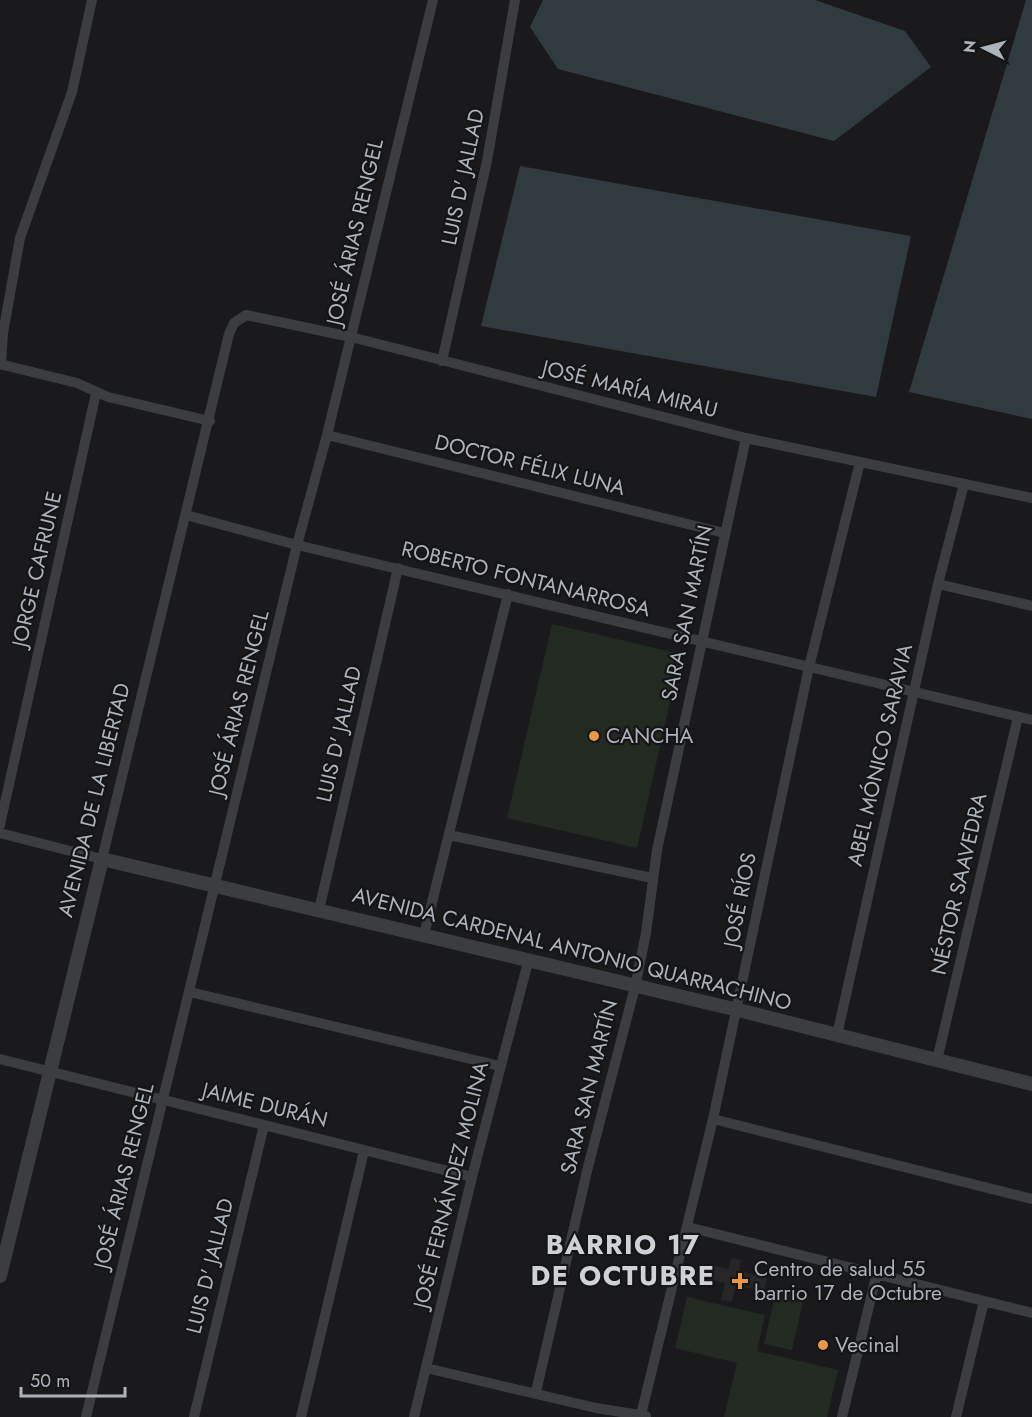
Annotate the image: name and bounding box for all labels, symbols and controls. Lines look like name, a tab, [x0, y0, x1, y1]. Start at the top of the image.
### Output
north arrow	[954, 18, 1014, 78]
text: N	[957, 39, 982, 54]
street label: LUIS D' JALLAD	[434, 106, 492, 248]
street label: JOSÉ ÁRIAS RENGEL	[318, 135, 391, 331]
street label: JOSÉ MARÍA MIRAU	[536, 352, 721, 425]
street label: DOCTOR FÉLIX LUNA	[432, 427, 629, 503]
street label: JORGE CAFRUNE	[4, 488, 69, 653]
street label: SARA SAN MARTÍN	[654, 522, 720, 704]
street label: ROBERTO FONTANARROSA	[398, 534, 654, 624]
street label: JOSÉ ÁRIAS RENGEL	[201, 607, 277, 802]
street label: ABEL MÓNICO SARAVIA	[840, 641, 920, 869]
street label: LUIS D' JALLAD	[309, 663, 369, 805]
street label: AVENIDA DE LA LIBERTAD	[50, 680, 138, 920]
place label: CANCHA	[606, 721, 694, 751]
marker: CANCHA	[587, 729, 601, 743]
street label: NÉSTOR SAAVEDRA	[923, 790, 995, 978]
street label: JOSÉ RÍOS	[716, 850, 764, 953]
street label: AVENIDA CARDENAL ANTONIO QUARRACHINO	[349, 880, 795, 1018]
street label: SARA SAN MARTÍN	[553, 997, 625, 1177]
street label: JOSÉ FERNÁNDEZ MOLINA	[405, 1058, 496, 1314]
street label: JAIME DURÁN	[196, 1074, 331, 1135]
street label: JOSÉ ÁRIAS RENGEL	[86, 1080, 162, 1275]
street label: LUIS D' JALLAD	[179, 1195, 241, 1337]
district label: BARRIO 17 DE OCTUBRE	[530, 1225, 716, 1295]
place label: Centro de salud 55 barrio 17 de Octubre	[754, 1254, 942, 1308]
marker: Centro de salud 55 barrio 17 de Octubre	[731, 1272, 749, 1290]
place label: Vecinal	[835, 1330, 899, 1360]
marker: Vecinal	[816, 1338, 830, 1352]
scale bar	[21, 1360, 124, 1398]
text: 50 m	[30, 1368, 70, 1394]

